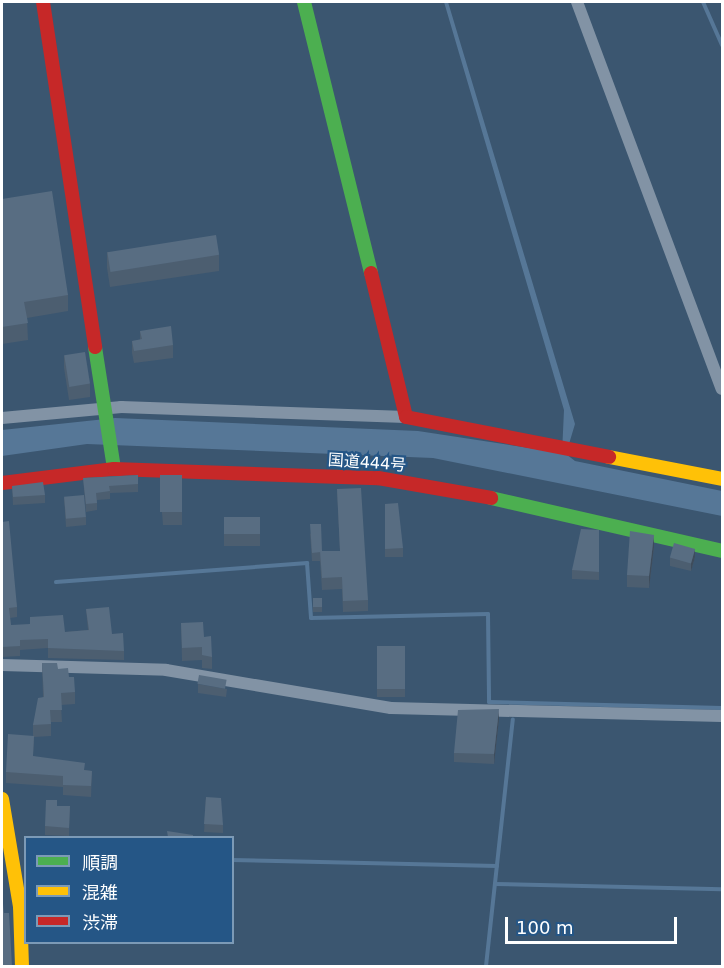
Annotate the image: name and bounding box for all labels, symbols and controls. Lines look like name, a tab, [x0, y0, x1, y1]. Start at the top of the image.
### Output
street label: 国道444号	[327, 451, 407, 475]
legend	[24, 836, 234, 944]
text: 順調	[82, 852, 118, 873]
text: 混雑	[82, 882, 118, 903]
scale bar	[508, 905, 680, 943]
text: 渋滞	[82, 912, 118, 933]
text: 100 m	[516, 917, 574, 938]

